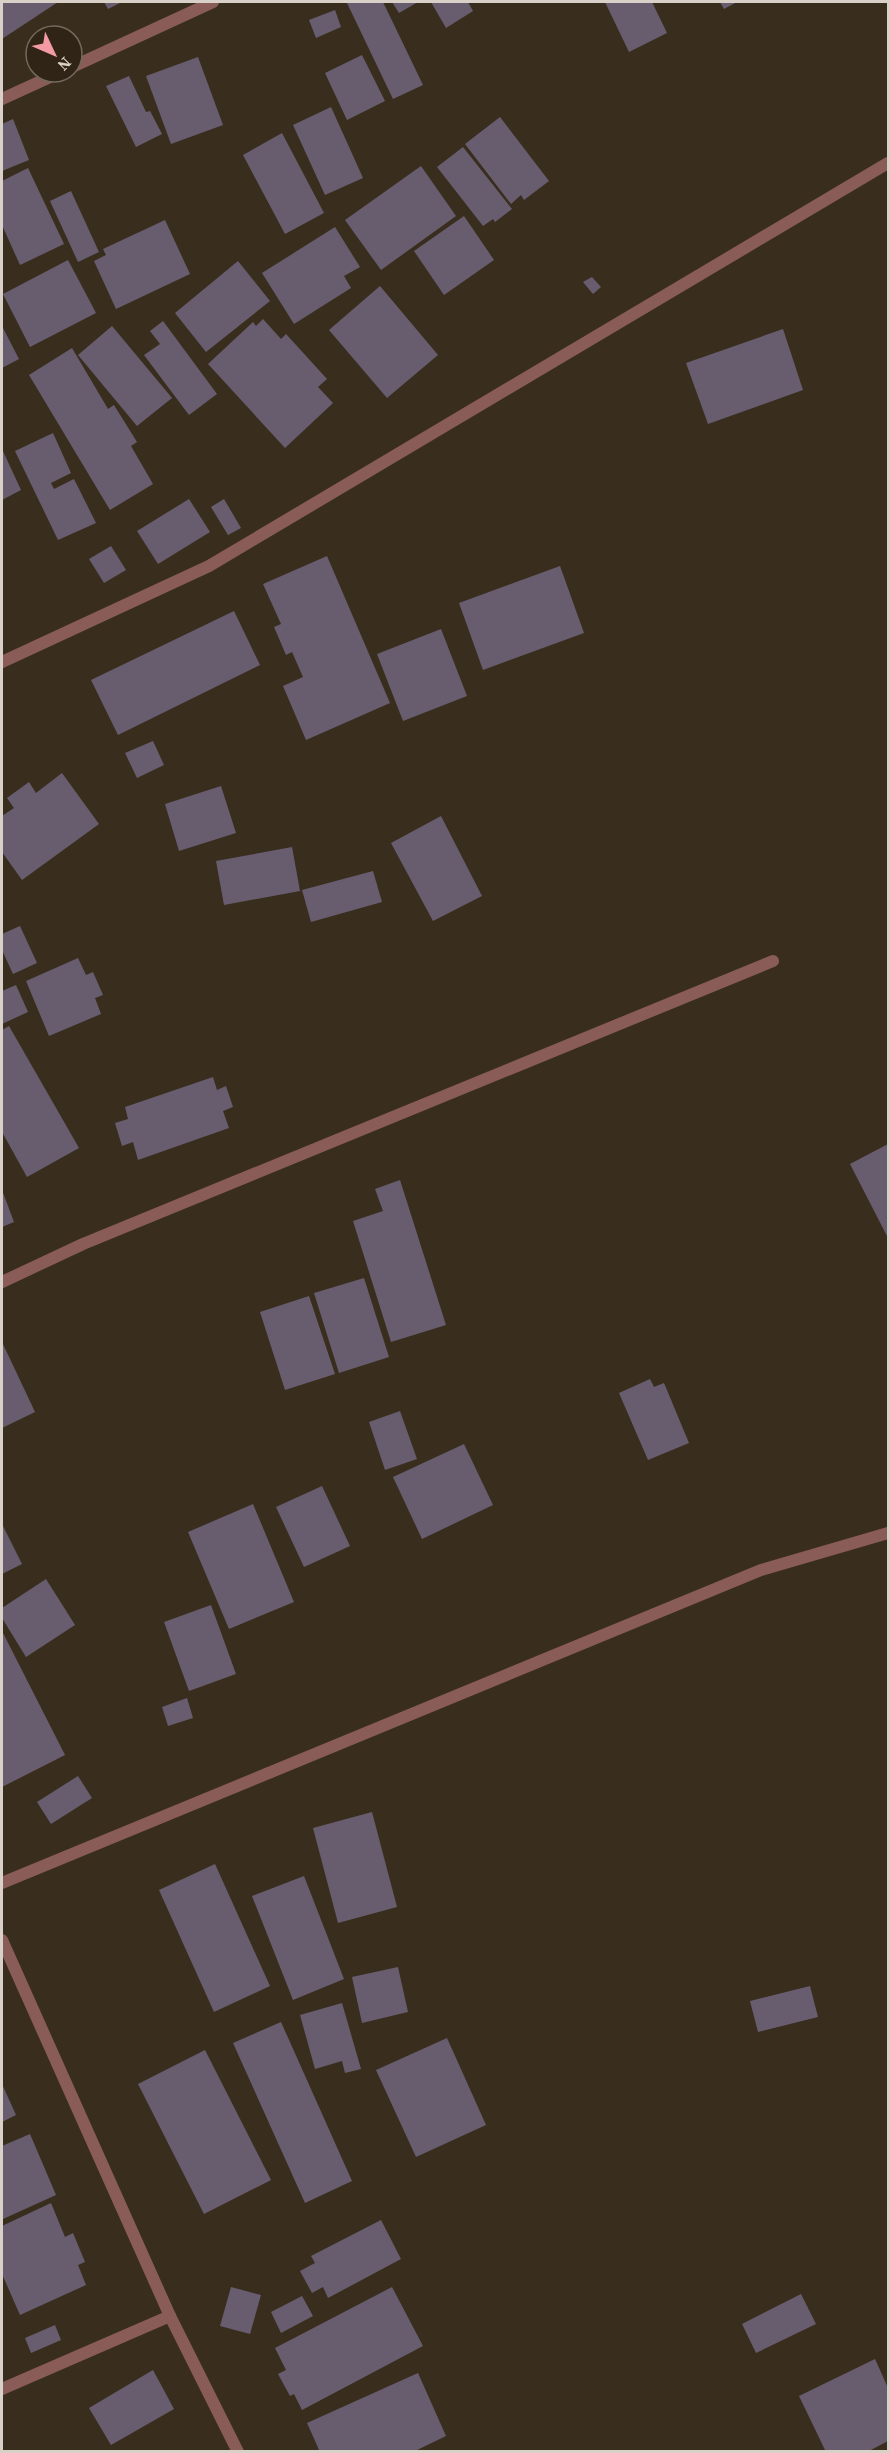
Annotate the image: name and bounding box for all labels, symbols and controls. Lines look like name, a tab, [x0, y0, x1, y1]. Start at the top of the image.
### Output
north arrow	[24, 24, 84, 84]
text: N	[53, 53, 77, 77]

